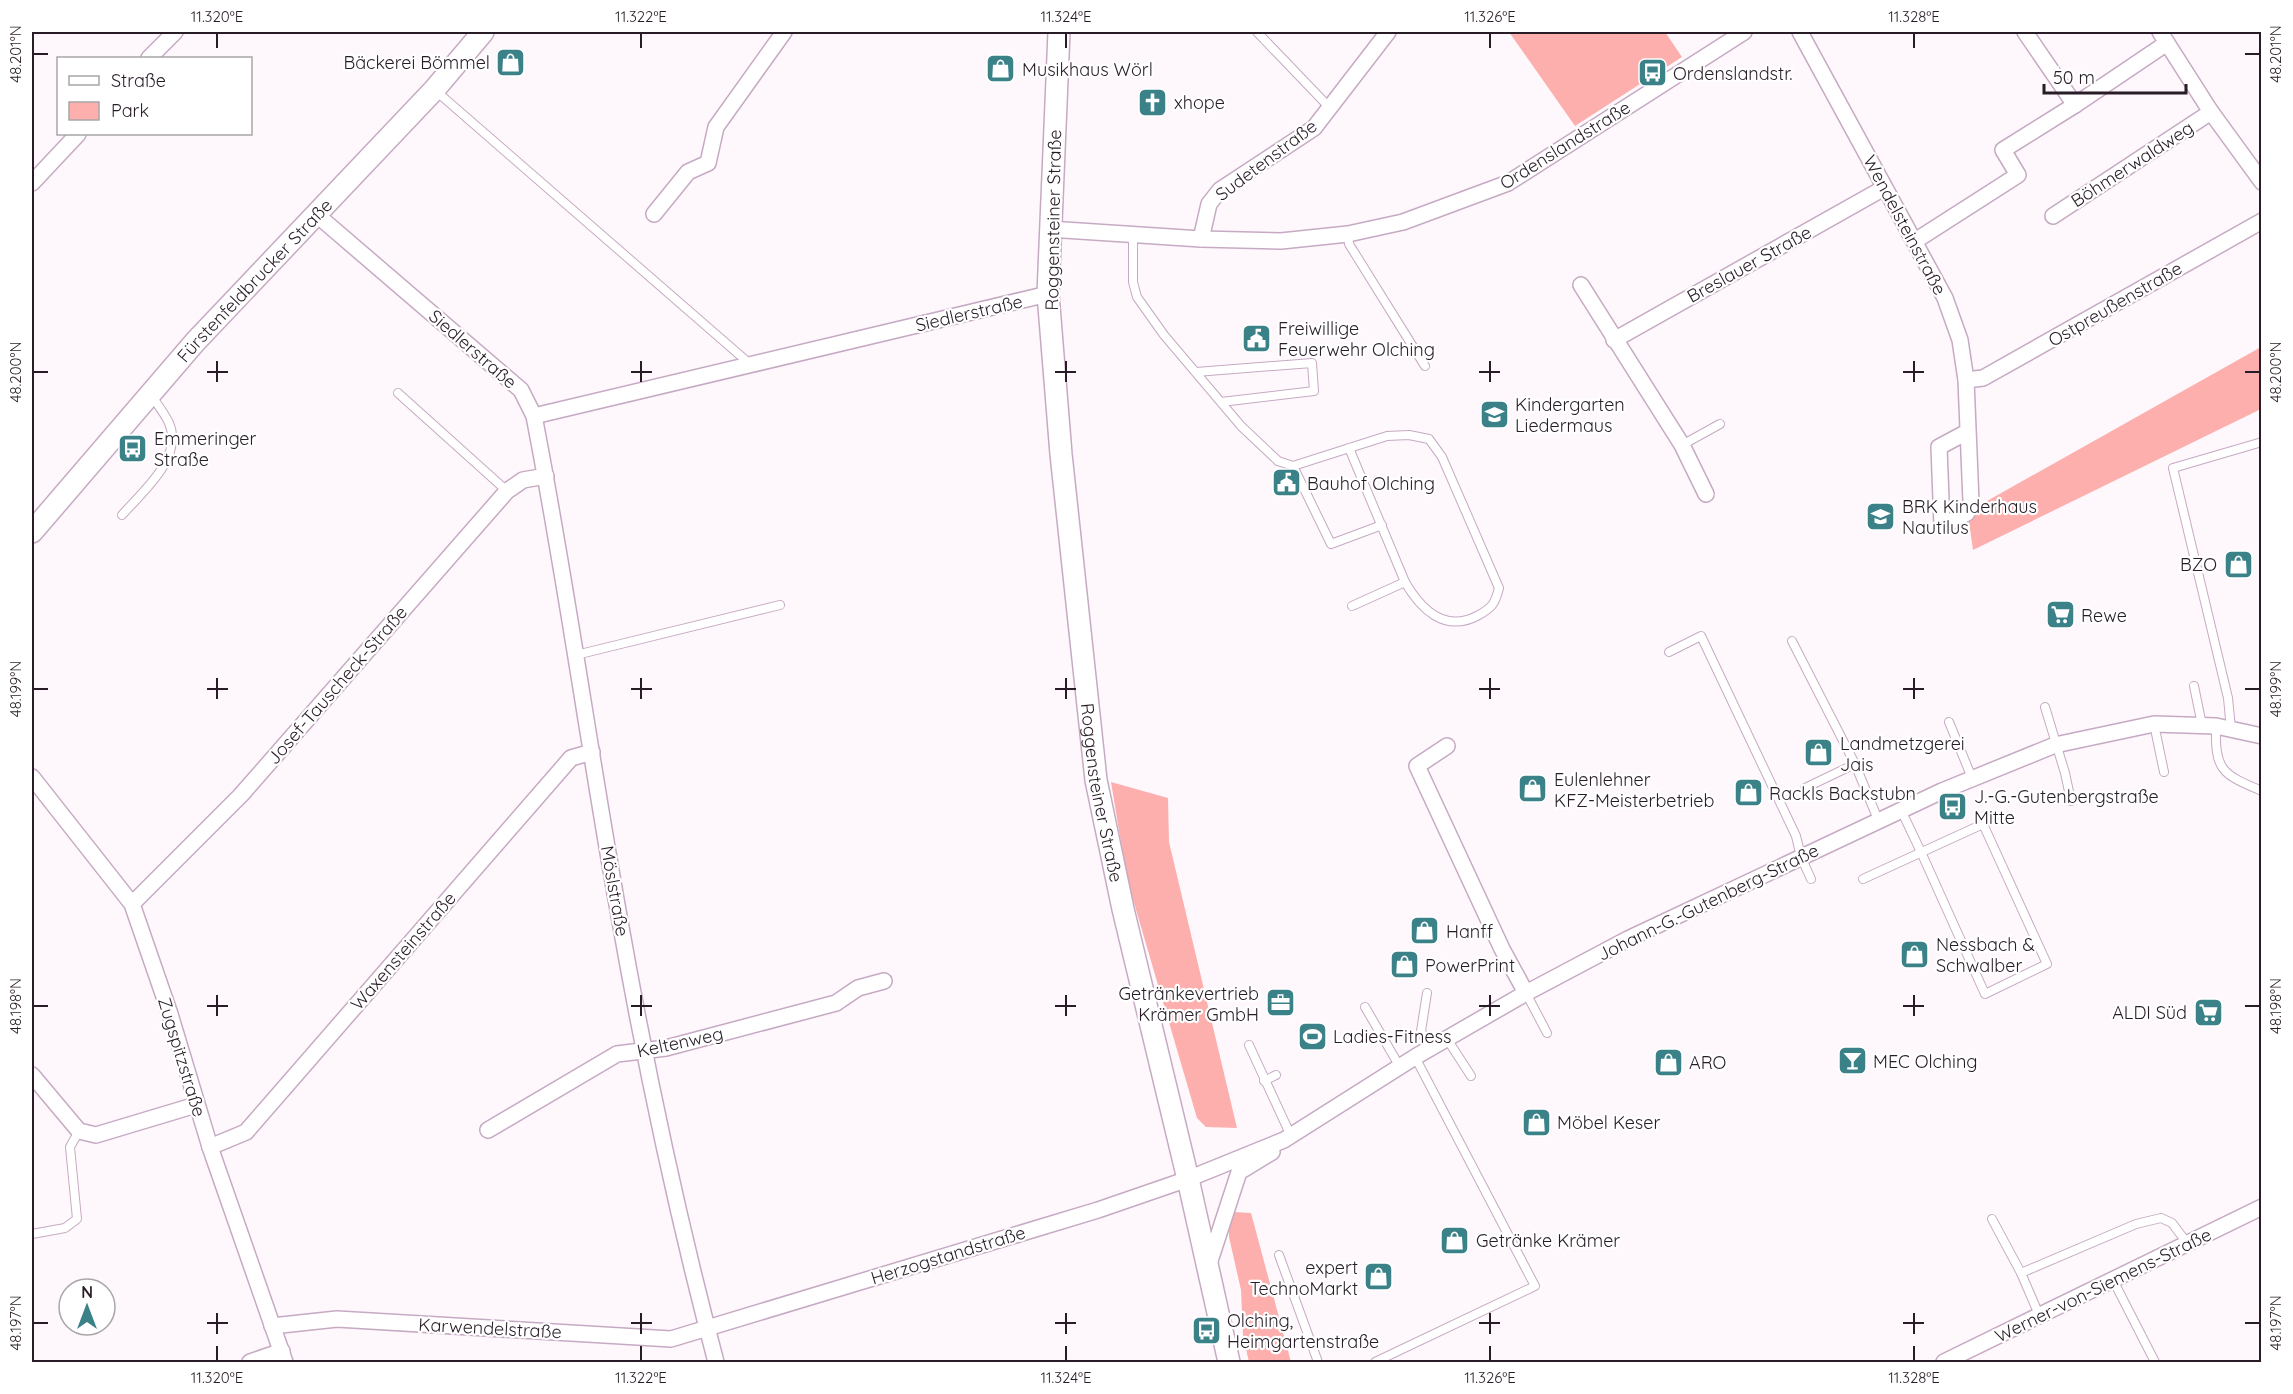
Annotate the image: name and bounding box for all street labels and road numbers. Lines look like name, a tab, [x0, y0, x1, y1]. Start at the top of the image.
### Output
street label: Ordenslandstraße	[1495, 96, 1635, 194]
street label: Sudetenstraße	[1211, 114, 1321, 206]
street label: Böhmerwaldweg	[2066, 116, 2198, 212]
street label: Roggensteiner Straße	[1040, 129, 1066, 311]
street label: Wendelsteinstraße	[1858, 151, 1952, 299]
street label: Fürstenfeldbrucker Straße	[171, 193, 337, 367]
street label: Breslauer Straße	[1683, 220, 1815, 308]
street label: Ostpreußenstraße	[2044, 256, 2186, 352]
street label: Siedlerstraße	[913, 289, 1025, 337]
street label: Siedlerstraße	[424, 304, 522, 394]
street label: Josef-Tauscheck-Straße	[262, 601, 412, 769]
street label: Roggensteiner Straße	[1076, 702, 1129, 884]
street label: Johann-G.-Gutenberg-Straße	[1594, 838, 1822, 966]
street label: Möslstraße	[596, 844, 634, 938]
street label: Waxensteinstraße	[345, 887, 461, 1015]
street label: Zugspitzstraße	[153, 994, 211, 1120]
street label: Keltenweg	[635, 1022, 725, 1062]
street label: Herzogstandstraße	[868, 1221, 1028, 1289]
street label: Werner-von-Siemens-Straße	[1991, 1223, 2215, 1347]
street label: Karwendelstraße	[418, 1313, 562, 1343]

